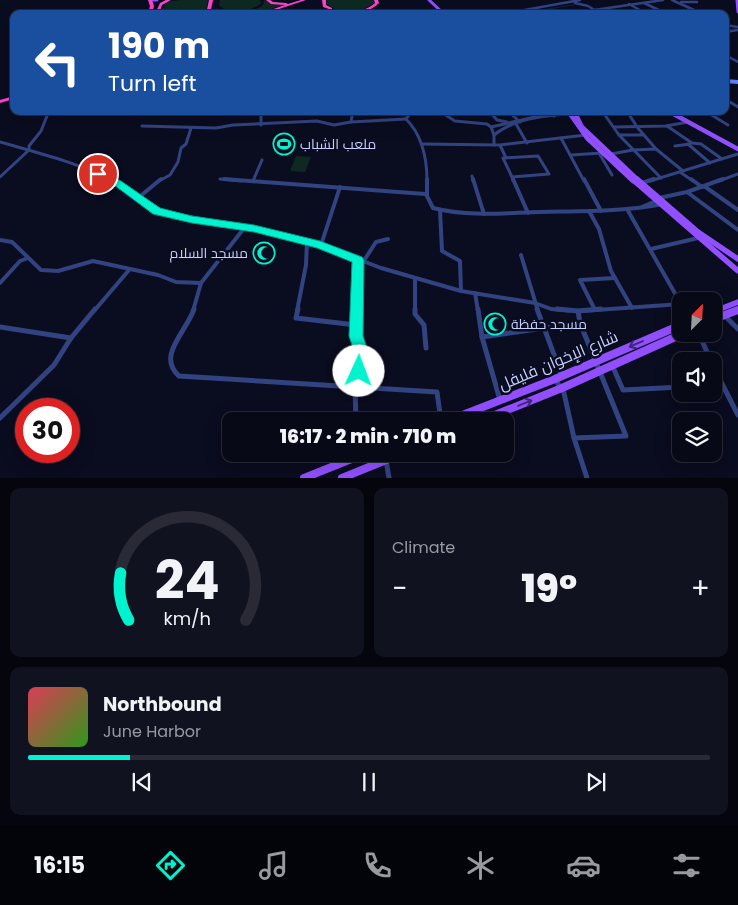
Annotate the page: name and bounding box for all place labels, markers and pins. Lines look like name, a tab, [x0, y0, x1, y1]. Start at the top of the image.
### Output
sports icon: ملعب الشباب	[272, 132, 296, 156]
place label: ملعب الشباب	[300, 134, 376, 154]
pin	[77, 153, 119, 195]
mosque icon: مسجد السلام	[252, 241, 276, 265]
place label: مسجد السلام	[169, 243, 248, 263]
mosque icon: مسجد حفظة	[483, 312, 507, 336]
place label: مسجد حفظة	[511, 314, 587, 334]

